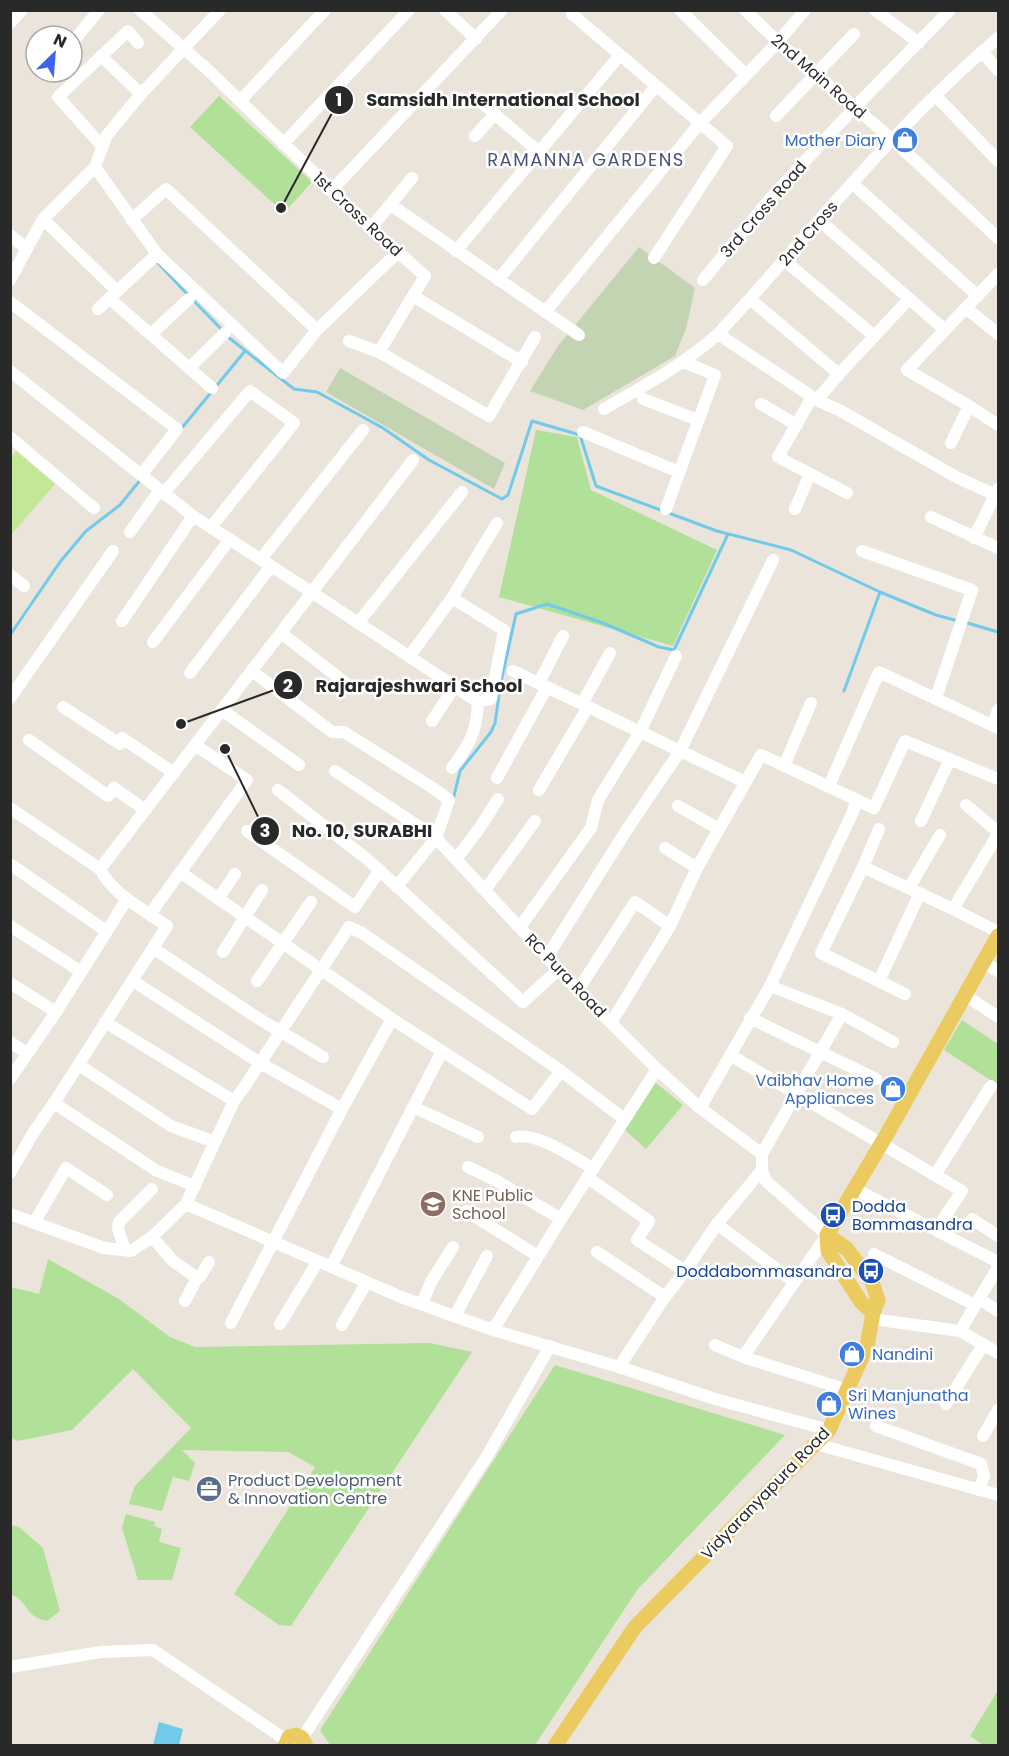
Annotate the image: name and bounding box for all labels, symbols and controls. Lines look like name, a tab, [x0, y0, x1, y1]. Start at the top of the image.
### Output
north arrow	[24, 24, 84, 84]
text: N	[50, 28, 70, 54]
street label: 2nd Main Road	[766, 29, 871, 124]
callout: Samsidh International School	[324, 82, 652, 118]
text: 1	[336, 87, 342, 112]
text: Samsidh International School	[366, 87, 640, 112]
shop icon: Mother Diary	[890, 125, 920, 155]
place label: Mother Diary	[785, 129, 886, 152]
district label: RAMANNA GARDENS	[487, 147, 685, 172]
street label: 3rd Cross Road	[715, 156, 812, 263]
street label: 1st Cross Road	[308, 167, 407, 262]
street label: 2nd Cross	[774, 196, 843, 271]
callout: Rajarajeshwari School	[273, 667, 534, 703]
text: 2	[283, 673, 293, 698]
text: Rajarajeshwari School	[316, 673, 522, 698]
callout: No. 10, SURABHI	[250, 813, 444, 849]
text: 3	[260, 818, 270, 843]
text: No. 10, SURABHI	[292, 818, 432, 843]
street label: RC Pura Road	[520, 928, 612, 1022]
place label: Vaibhav Home Appliances	[756, 1069, 874, 1110]
shop icon: Vaibhav Home Appliances	[878, 1074, 908, 1104]
place label: KNE Public School	[452, 1184, 534, 1225]
school or university icon: KNE Public School	[418, 1189, 448, 1219]
place label: Dodda Bommasandra	[852, 1195, 973, 1236]
bus stop icon: Dodda Bommasandra	[818, 1200, 848, 1230]
bus stop icon: Doddabommasandra	[856, 1256, 886, 1286]
place label: Doddabommasandra	[676, 1260, 852, 1283]
shop icon: Nandini	[837, 1339, 867, 1369]
place label: Nandini	[872, 1343, 933, 1366]
place label: Sri Manjunatha Wines	[848, 1384, 969, 1425]
shop icon: Sri Manjunatha Wines	[814, 1389, 844, 1419]
street label: Vidyaranyapura Road	[696, 1422, 835, 1565]
place label: Product Development & Innovation Centre	[228, 1469, 402, 1510]
office icon: Product Development & Innovation Centre	[194, 1474, 224, 1504]

